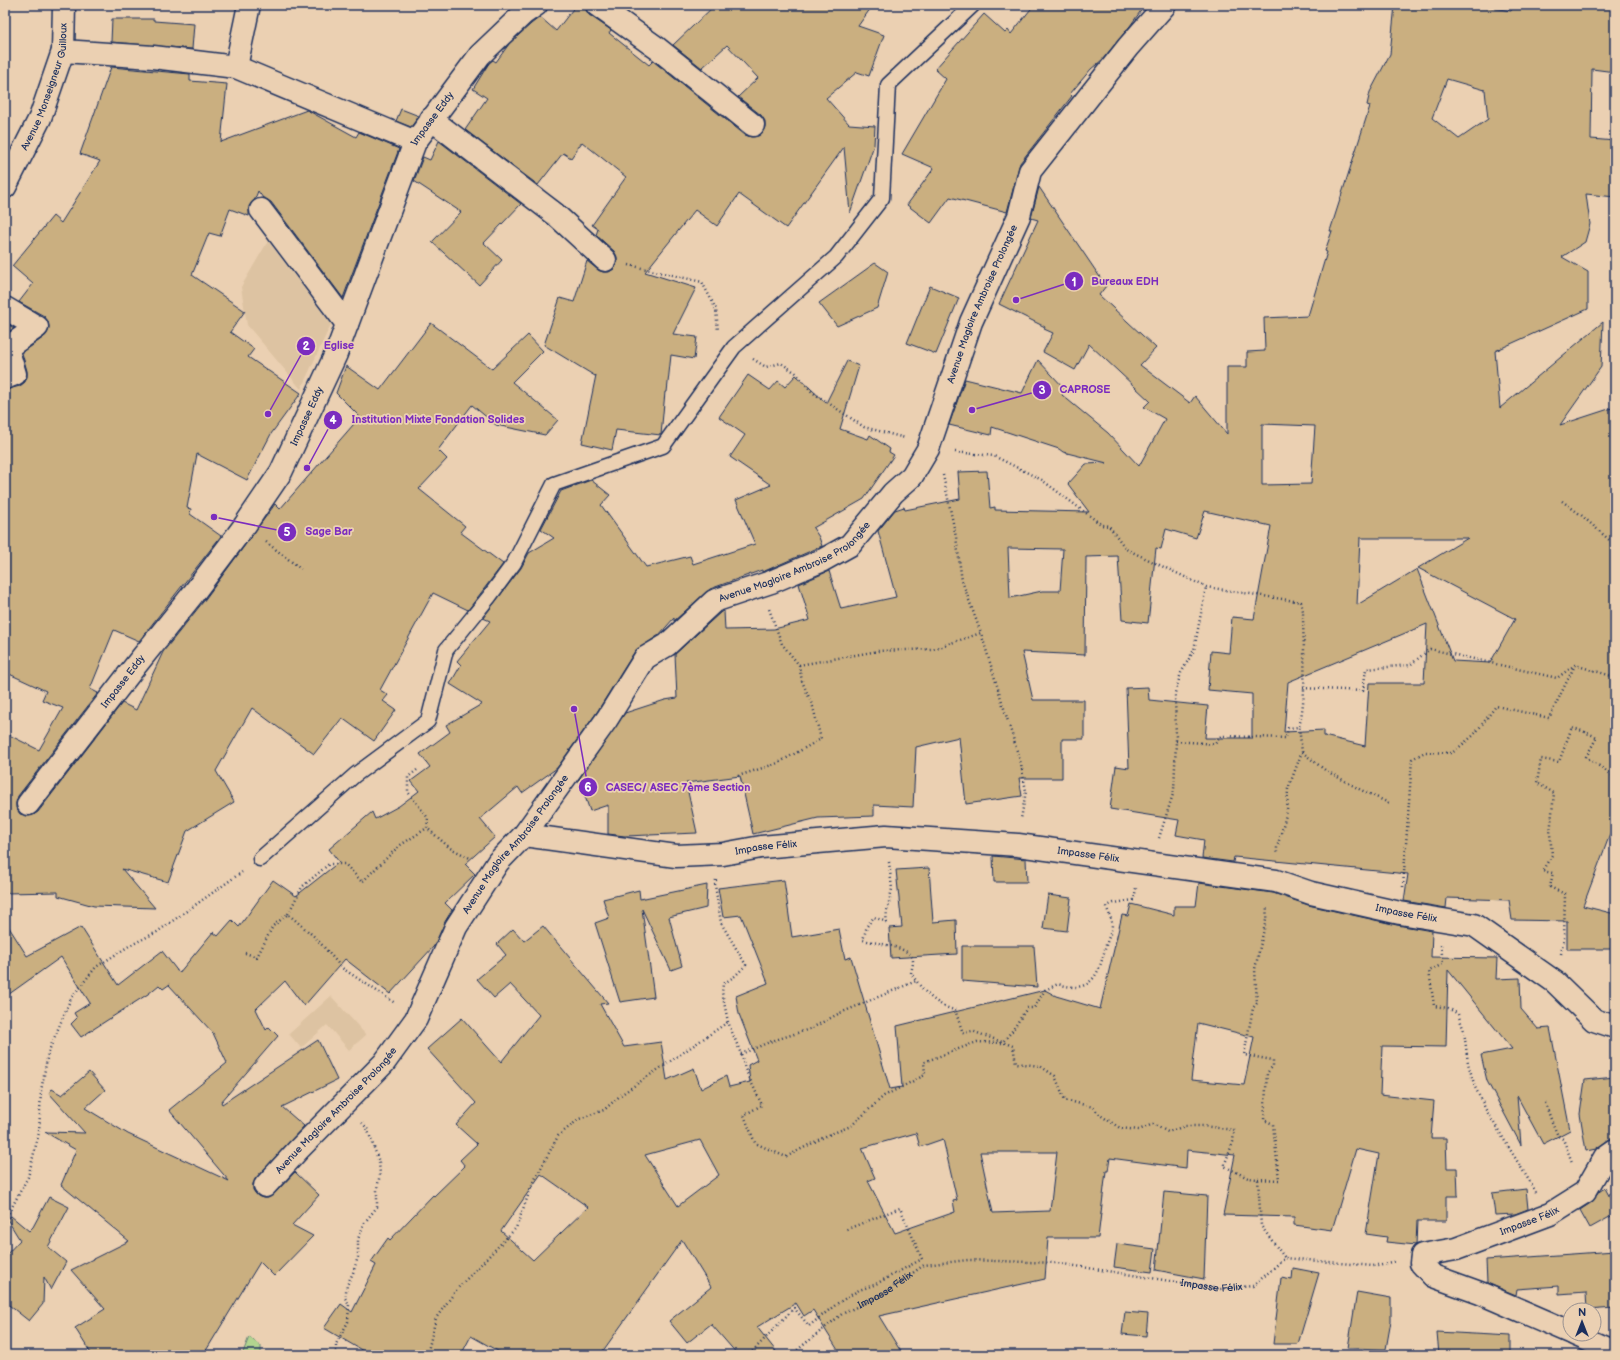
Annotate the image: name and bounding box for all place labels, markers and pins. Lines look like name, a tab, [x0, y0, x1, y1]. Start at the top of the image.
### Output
callout: Bureaux EDH	[1064, 270, 1167, 293]
callout: Eglise	[296, 334, 362, 357]
callout: CAPROSE	[1032, 378, 1119, 401]
callout: Institution Mixte Fondation Solides	[323, 408, 532, 431]
callout: Sage Bar	[277, 520, 360, 543]
callout: CASEC/ ASEC 7ème Section	[578, 775, 759, 798]

